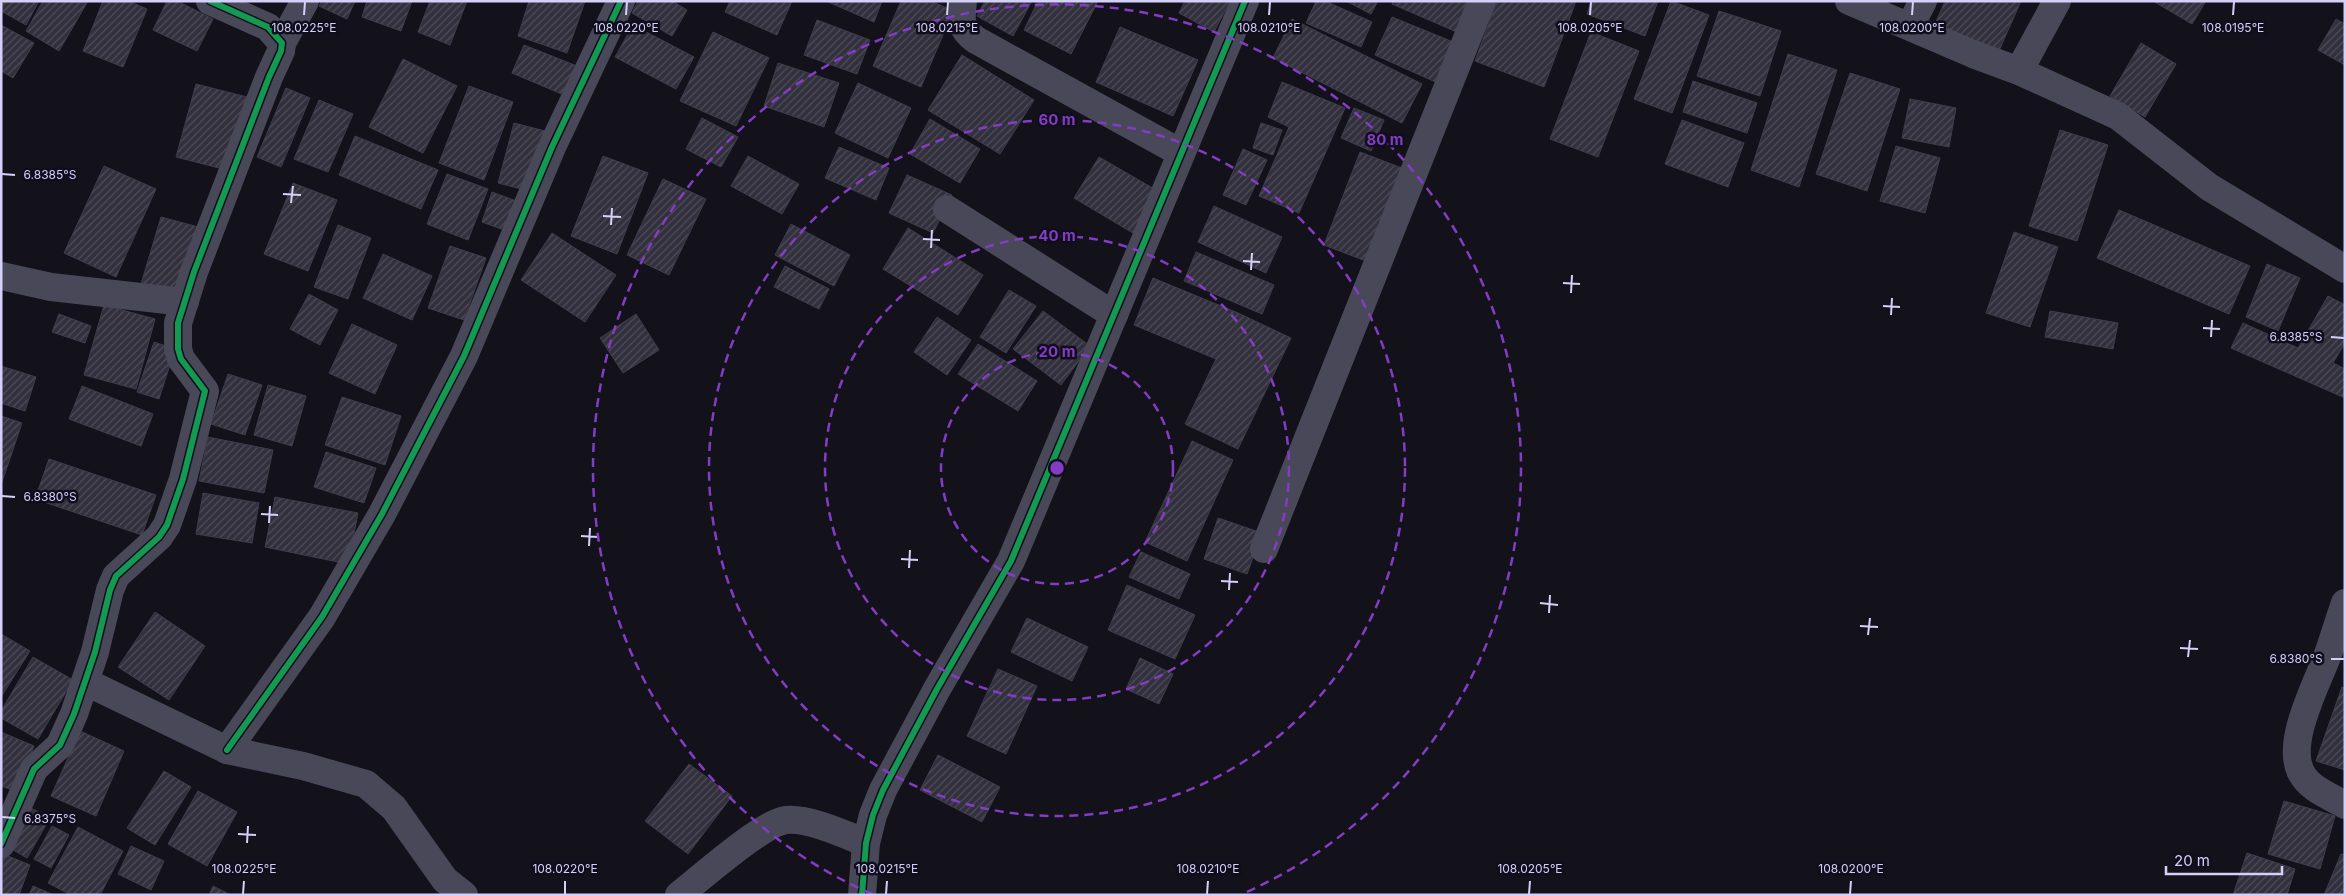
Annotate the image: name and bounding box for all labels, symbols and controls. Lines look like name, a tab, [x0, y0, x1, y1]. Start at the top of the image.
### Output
text: 108.0225°E	[272, 20, 336, 35]
text: 108.0220°E	[593, 20, 659, 35]
text: 108.0215°E	[916, 20, 978, 35]
text: 108.0210°E	[1238, 20, 1300, 35]
text: 108.0205°E	[1557, 20, 1623, 35]
text: 108.0200°E	[1879, 20, 1945, 35]
text: 108.0195°E	[2202, 20, 2264, 35]
text: 60 m	[1038, 110, 1076, 129]
text: 80 m	[1366, 130, 1404, 149]
text: 6.8385°S	[24, 167, 77, 182]
text: 40 m	[1038, 226, 1076, 245]
text: 6.8385°S	[2270, 329, 2323, 344]
text: 20 m	[1039, 342, 1075, 361]
centre of rings	[1048, 459, 1066, 477]
text: 6.8380°S	[23, 489, 77, 504]
text: 6.8380°S	[2269, 651, 2323, 666]
text: 6.8375°S	[24, 811, 76, 826]
scale bar	[2166, 844, 2282, 876]
text: 20 m	[2174, 851, 2210, 870]
text: 108.0225°E	[212, 861, 276, 876]
text: 108.0220°E	[532, 861, 598, 876]
text: 108.0215°E	[856, 861, 918, 876]
text: 108.0210°E	[1177, 861, 1239, 876]
text: 108.0205°E	[1497, 861, 1563, 876]
text: 108.0200°E	[1818, 861, 1884, 876]

